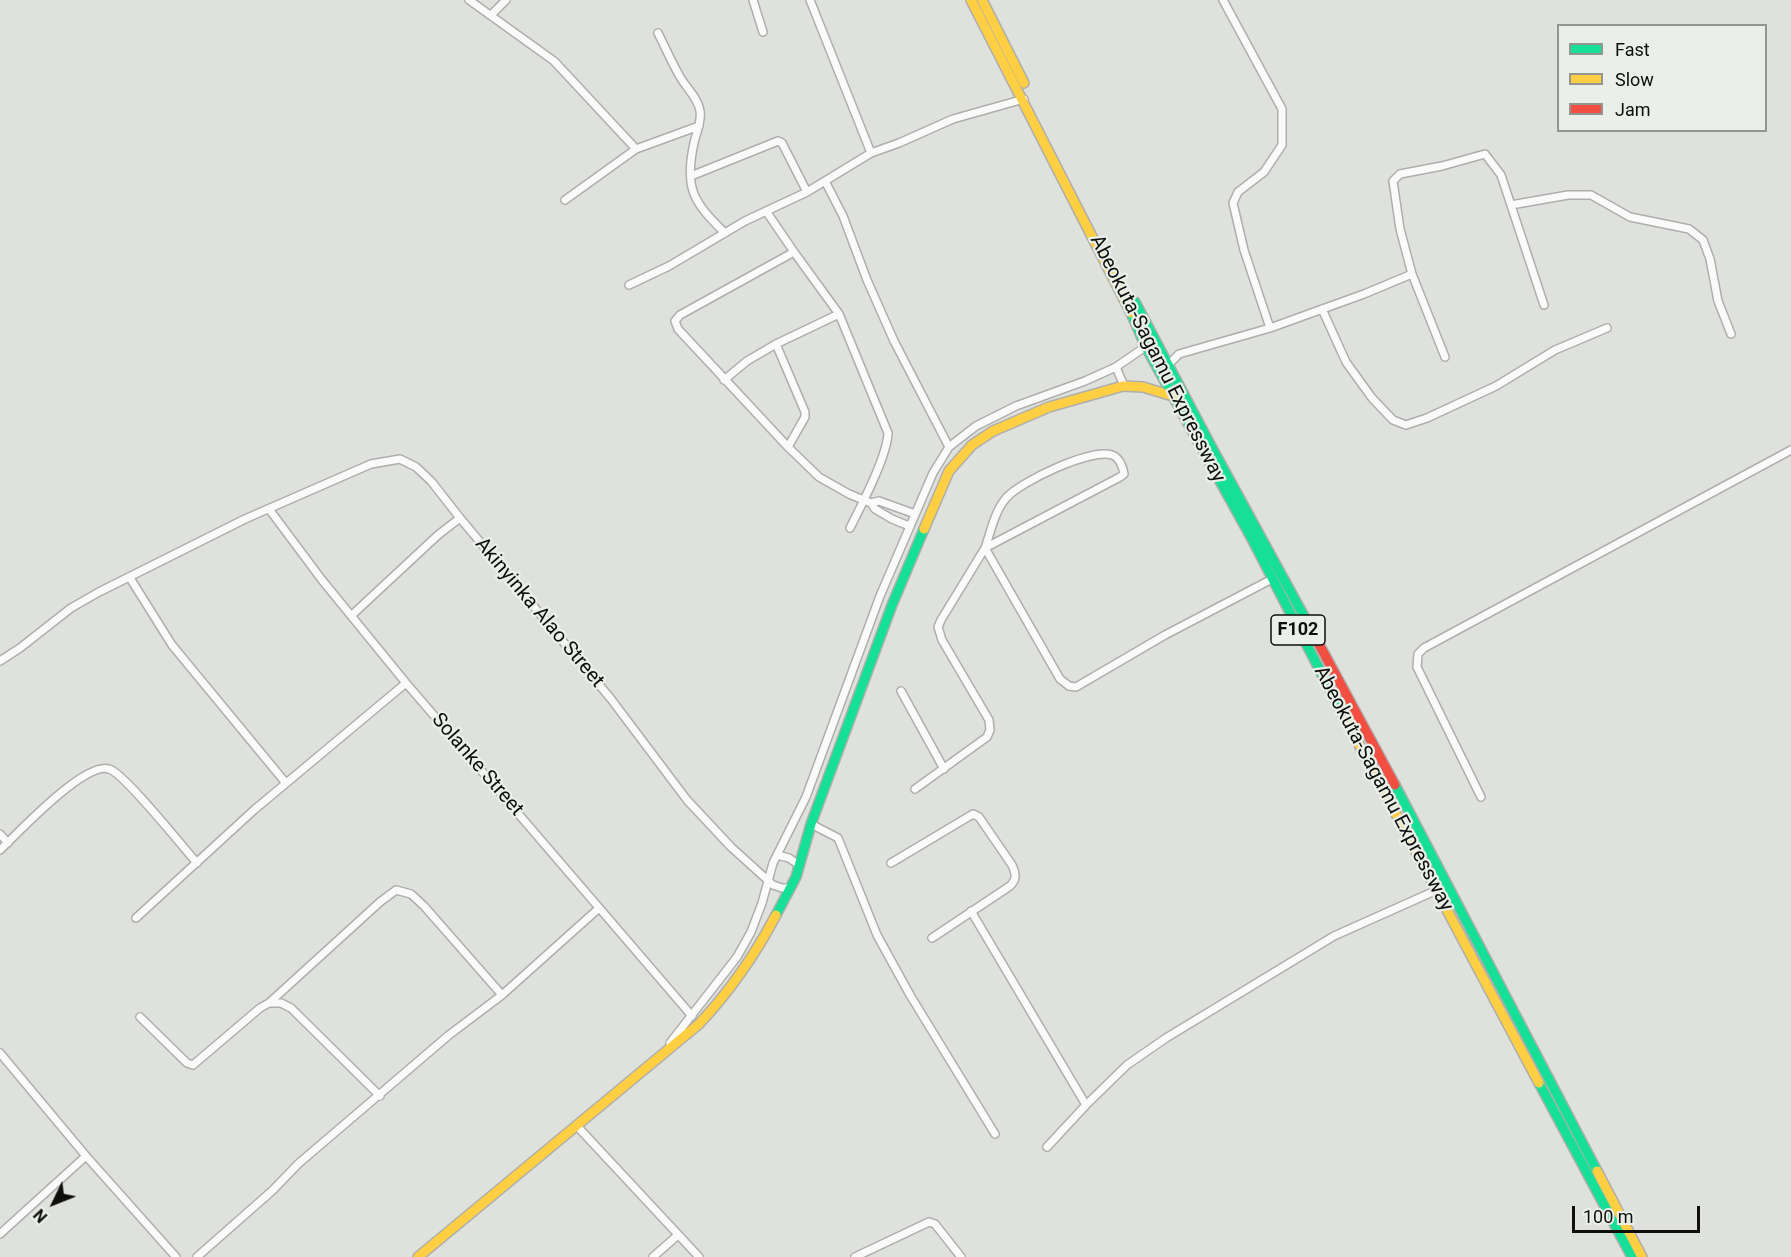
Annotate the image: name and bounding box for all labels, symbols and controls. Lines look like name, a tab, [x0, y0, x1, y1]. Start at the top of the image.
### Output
legend	[1557, 24, 1767, 132]
text: Fast	[1615, 39, 1650, 60]
text: Slow	[1615, 69, 1654, 90]
text: Jam	[1615, 99, 1651, 120]
street label: Abeokuta-Sagamu Expressway	[1084, 231, 1230, 487]
street label: Akinyinka Alao Street	[469, 533, 609, 693]
road number: F102	[1271, 615, 1325, 645]
street label: Abeokuta-Sagamu Expressway	[1308, 662, 1458, 916]
street label: Solanke Street	[426, 709, 528, 821]
north arrow	[24, 1173, 84, 1233]
scale bar	[1575, 1194, 1702, 1232]
text: N	[30, 1205, 51, 1226]
text: 100 m	[1583, 1206, 1634, 1227]

